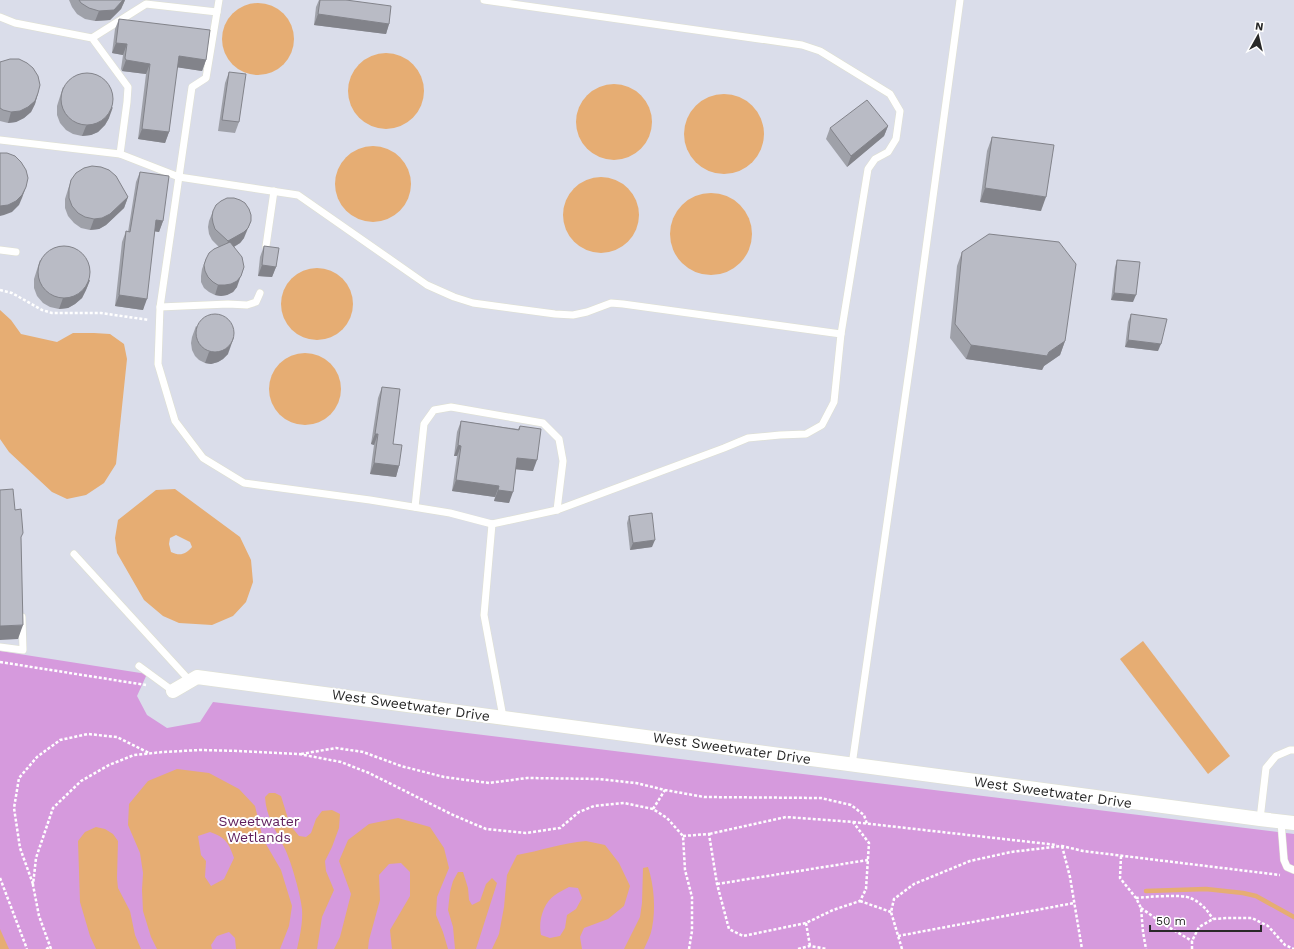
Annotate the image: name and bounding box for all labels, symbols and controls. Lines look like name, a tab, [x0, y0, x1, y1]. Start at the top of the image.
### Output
north arrow	[1238, 16, 1278, 56]
text: N	[1254, 20, 1264, 34]
street label: West Sweetwater Drive	[331, 686, 491, 724]
street label: West Sweetwater Drive	[652, 729, 812, 767]
street label: West Sweetwater Drive	[973, 773, 1133, 811]
park label: Sweetwater Wetlands	[218, 813, 300, 845]
scale bar	[1150, 907, 1261, 933]
text: 50 m	[1156, 914, 1186, 928]

